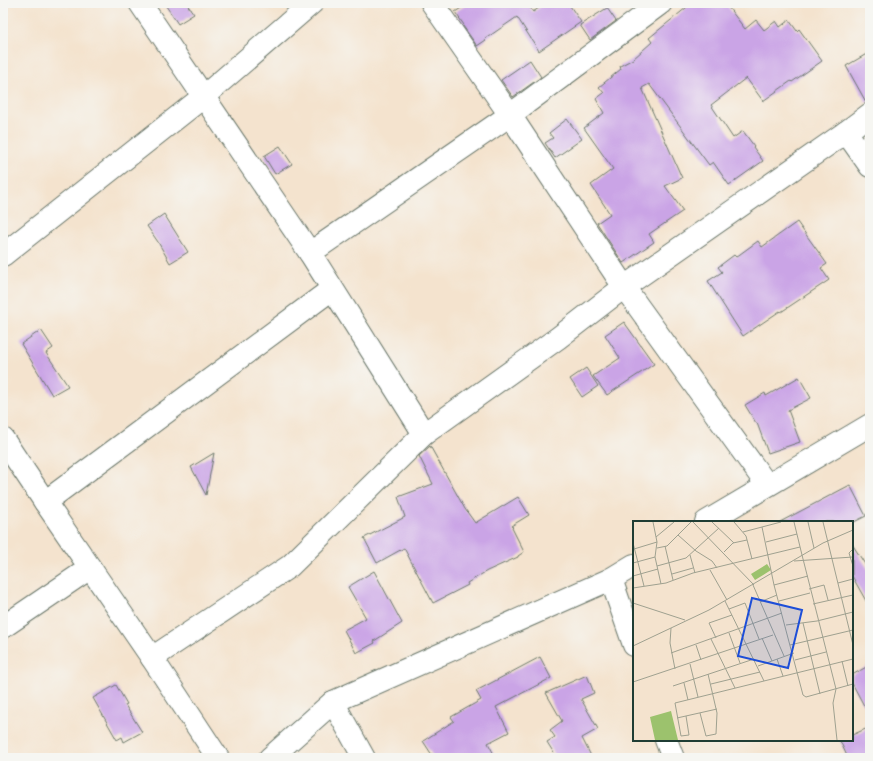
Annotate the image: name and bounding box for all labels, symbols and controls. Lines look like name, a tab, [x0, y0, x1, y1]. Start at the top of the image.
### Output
inset map	[633, 521, 853, 741]

